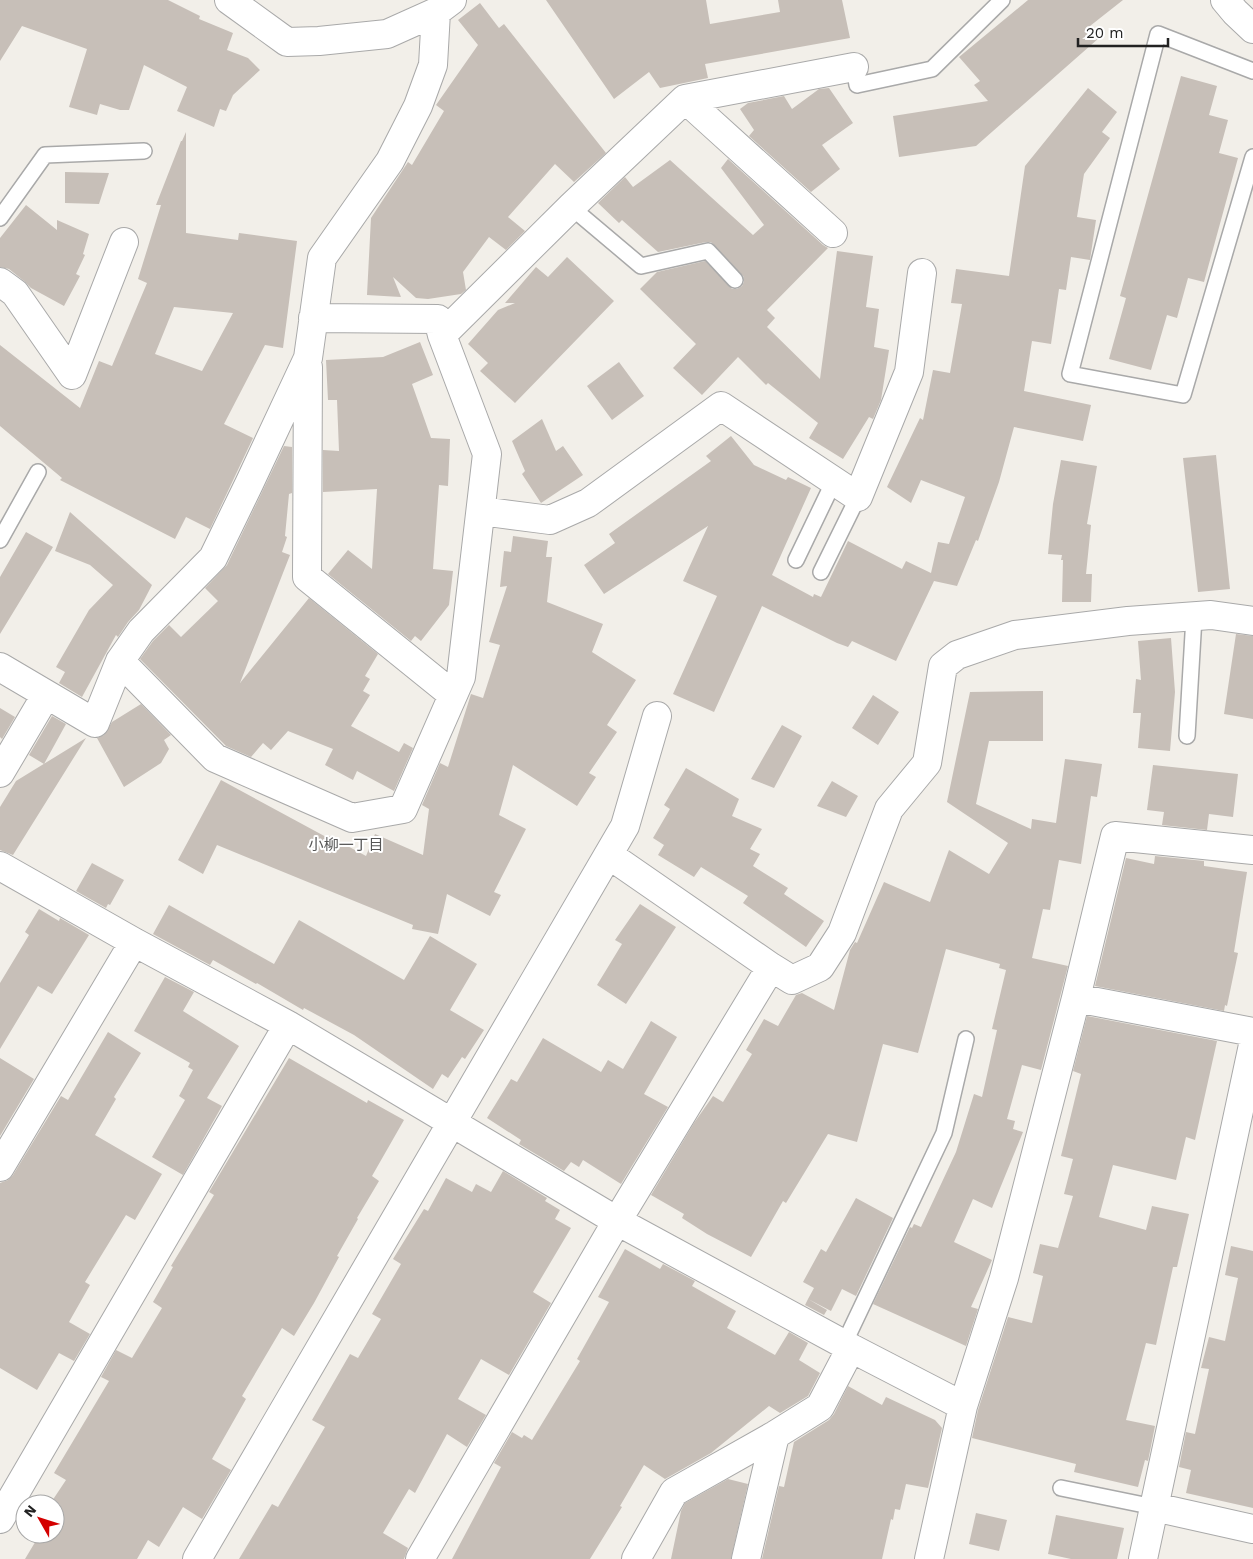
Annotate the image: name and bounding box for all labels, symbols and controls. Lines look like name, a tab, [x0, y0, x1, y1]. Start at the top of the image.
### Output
scale bar	[1078, 15, 1168, 47]
text: 20 m	[1086, 24, 1124, 42]
district label: 小柳一丁目	[308, 836, 384, 854]
north arrow	[15, 1494, 65, 1544]
text: N	[20, 1502, 39, 1520]

